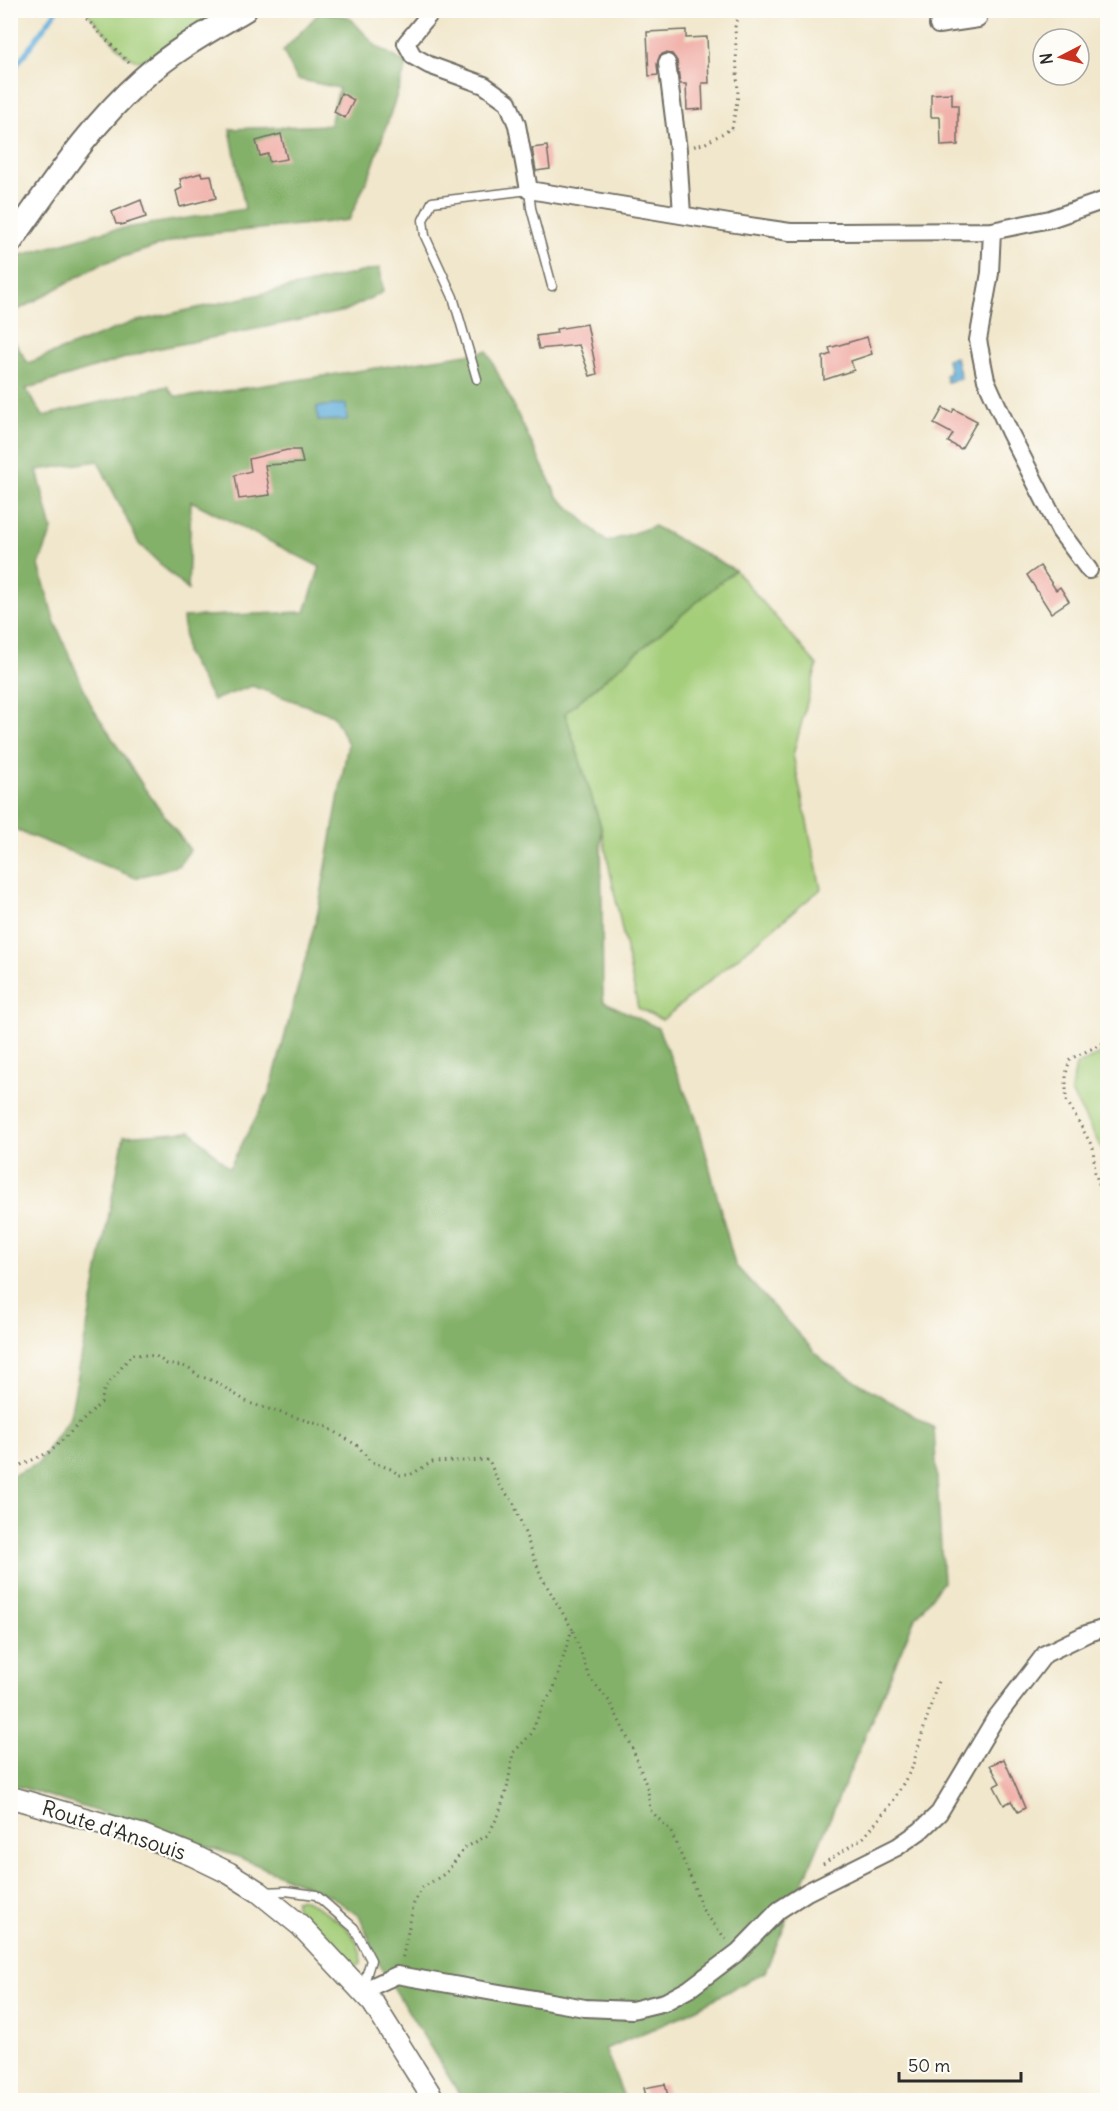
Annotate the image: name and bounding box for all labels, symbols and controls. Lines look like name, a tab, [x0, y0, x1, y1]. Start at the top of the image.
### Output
north arrow	[1031, 27, 1091, 87]
text: N	[1036, 52, 1057, 66]
street label: Route d'Ansouis	[39, 1794, 189, 1866]
scale bar	[899, 2045, 1020, 2083]
text: 50 m	[908, 2054, 950, 2077]

